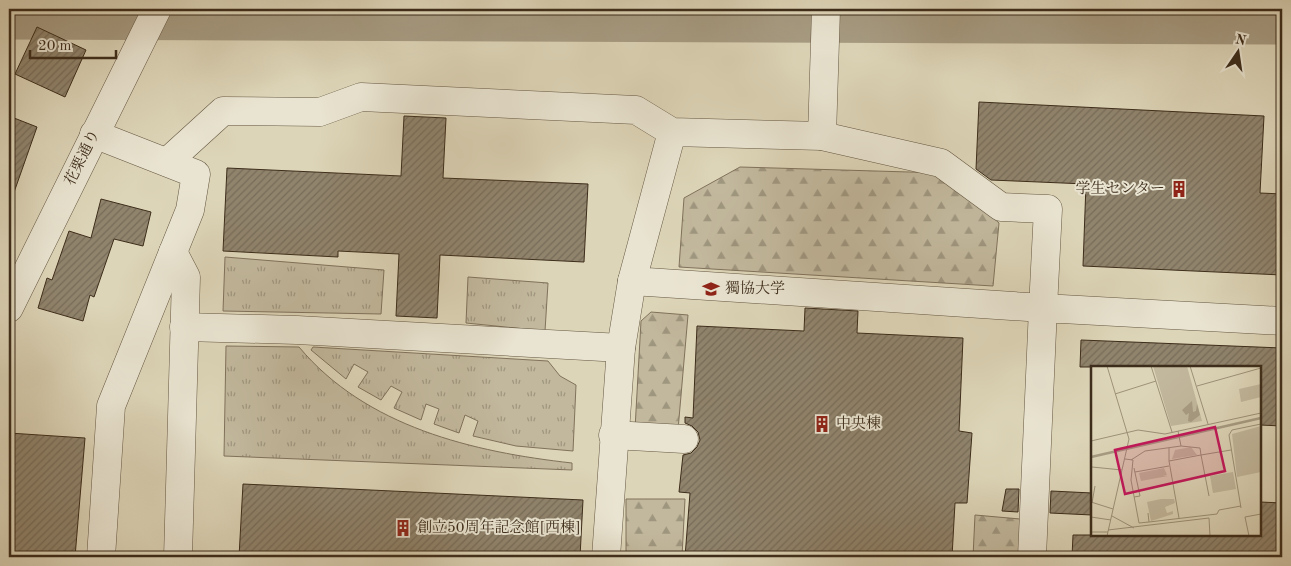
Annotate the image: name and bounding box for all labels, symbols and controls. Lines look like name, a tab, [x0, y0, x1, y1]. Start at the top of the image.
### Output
scale bar	[30, 28, 116, 60]
north arrow	[1214, 28, 1264, 78]
text: N	[1234, 32, 1248, 48]
text: 20 m	[38, 39, 72, 54]
street label: 花栗通り	[61, 127, 103, 188]
building icon: 学生センター	[1169, 179, 1189, 199]
place label: 学生センター	[1076, 180, 1165, 197]
school or university icon: 獨協大学	[701, 279, 721, 299]
place label: 獨協大学	[725, 280, 785, 297]
inset map	[1091, 366, 1261, 536]
building icon: 中央棟	[812, 414, 832, 434]
place label: 中央棟	[836, 415, 881, 432]
building icon: 創立50周年記念館[西棟]	[393, 518, 413, 538]
place label: 創立50周年記念館[西棟]	[417, 519, 581, 536]

